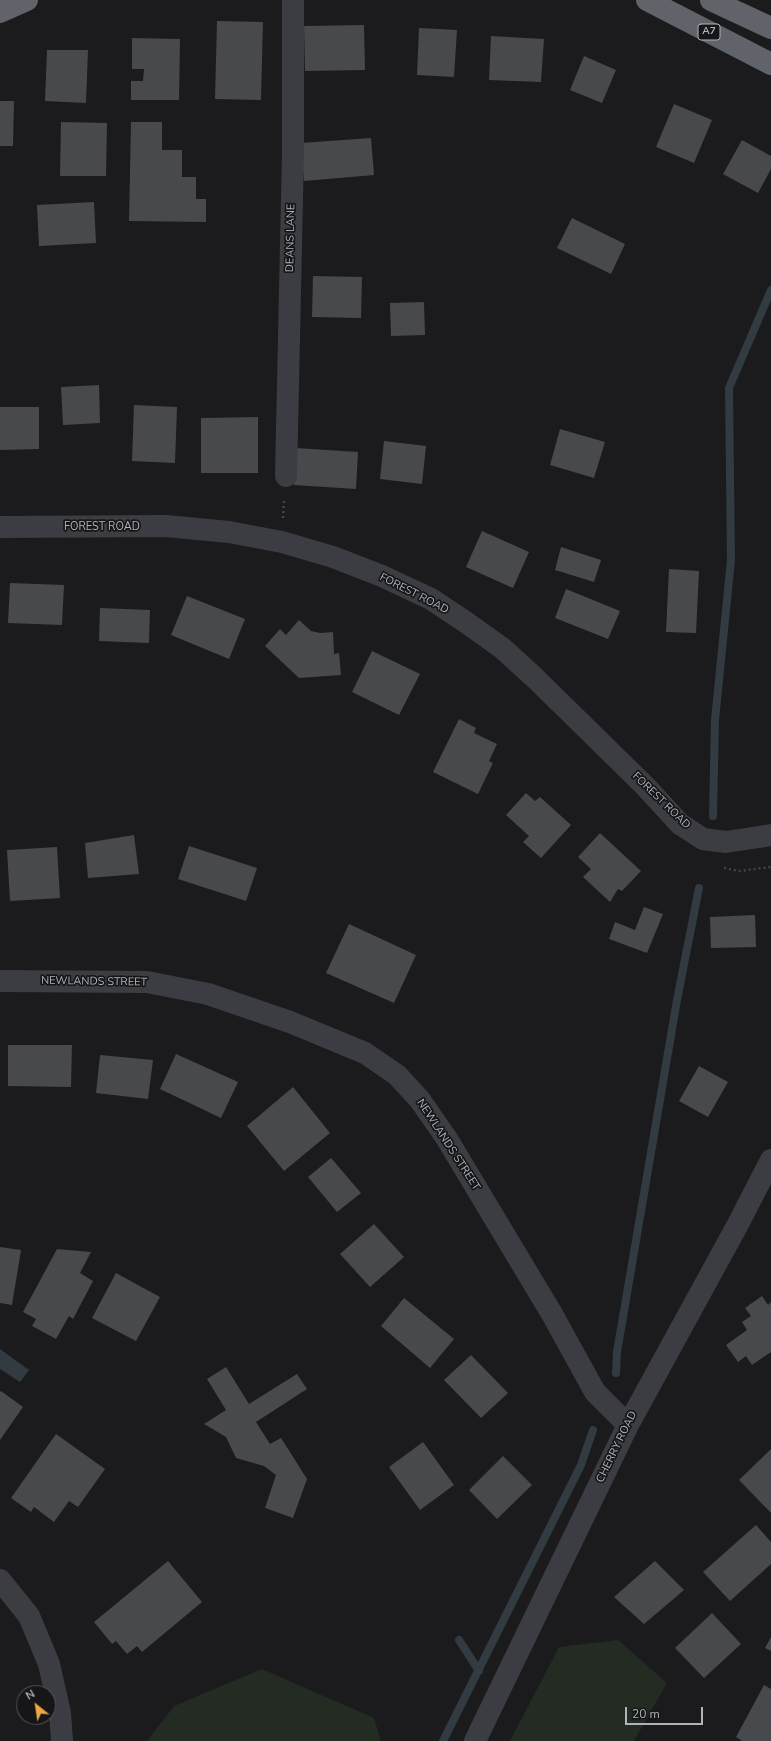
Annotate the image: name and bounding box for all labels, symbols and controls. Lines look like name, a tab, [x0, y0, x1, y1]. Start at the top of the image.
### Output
road number: A7	[698, 24, 720, 40]
street label: DEANS LANE	[284, 204, 298, 272]
street label: FOREST ROAD	[64, 520, 140, 534]
street label: FOREST ROAD	[377, 571, 451, 617]
street label: FOREST ROAD	[629, 770, 693, 832]
street label: NEWLANDS STREET	[41, 974, 147, 990]
street label: NEWLANDS STREET	[414, 1097, 482, 1193]
street label: CHERRY ROAD	[594, 1409, 640, 1485]
north arrow	[16, 1685, 56, 1725]
text: N	[23, 1686, 38, 1704]
scale bar	[627, 1699, 705, 1725]
text: 20 m	[632, 1706, 660, 1722]

